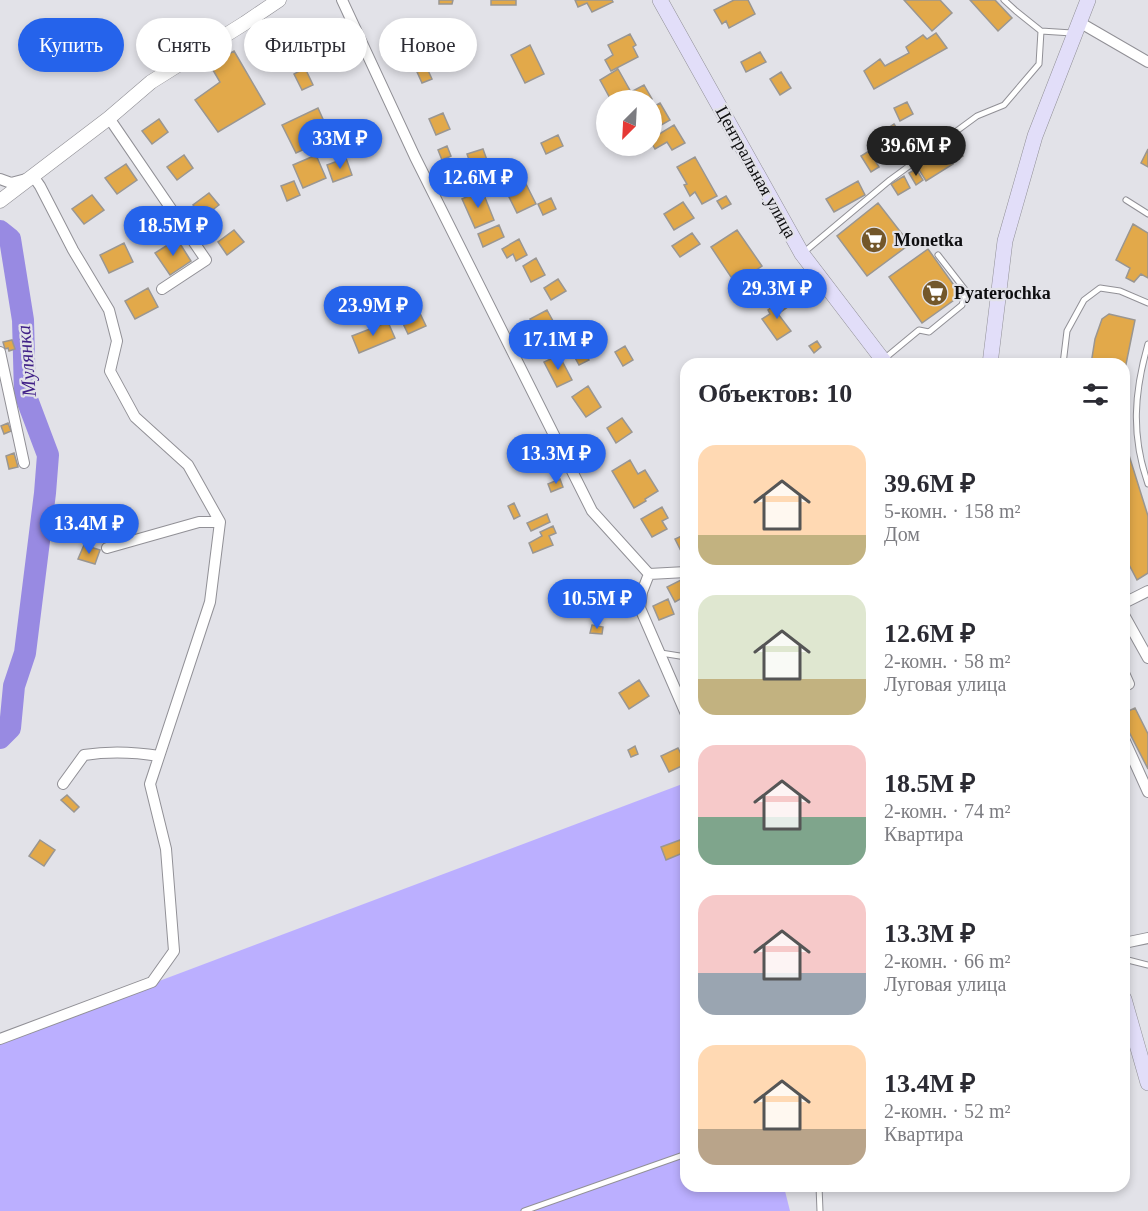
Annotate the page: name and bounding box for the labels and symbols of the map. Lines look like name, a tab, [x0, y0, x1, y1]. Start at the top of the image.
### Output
north arrow	[596, 90, 662, 156]
street label: Центральная улица	[711, 102, 801, 242]
pin: 33M ₽	[298, 119, 382, 170]
pin: 39.6M ₽	[861, 126, 971, 177]
pin: 12.6M ₽	[423, 158, 533, 209]
pin: 18.5M ₽	[118, 206, 228, 257]
supermarket icon: Monetka	[859, 225, 889, 255]
place label: Monetka	[894, 230, 963, 250]
pin: 29.3M ₽	[722, 269, 832, 320]
supermarket icon: Pyaterochka	[920, 278, 950, 308]
place label: Pyaterochka	[954, 283, 1051, 303]
pin: 23.9M ₽	[318, 286, 428, 337]
pin: 17.1M ₽	[503, 320, 613, 371]
water label: Мулянка	[12, 324, 41, 399]
pin: 13.3M ₽	[501, 434, 611, 485]
pin: 13.4M ₽	[34, 504, 144, 555]
pin: 10.5M ₽	[542, 579, 652, 630]

